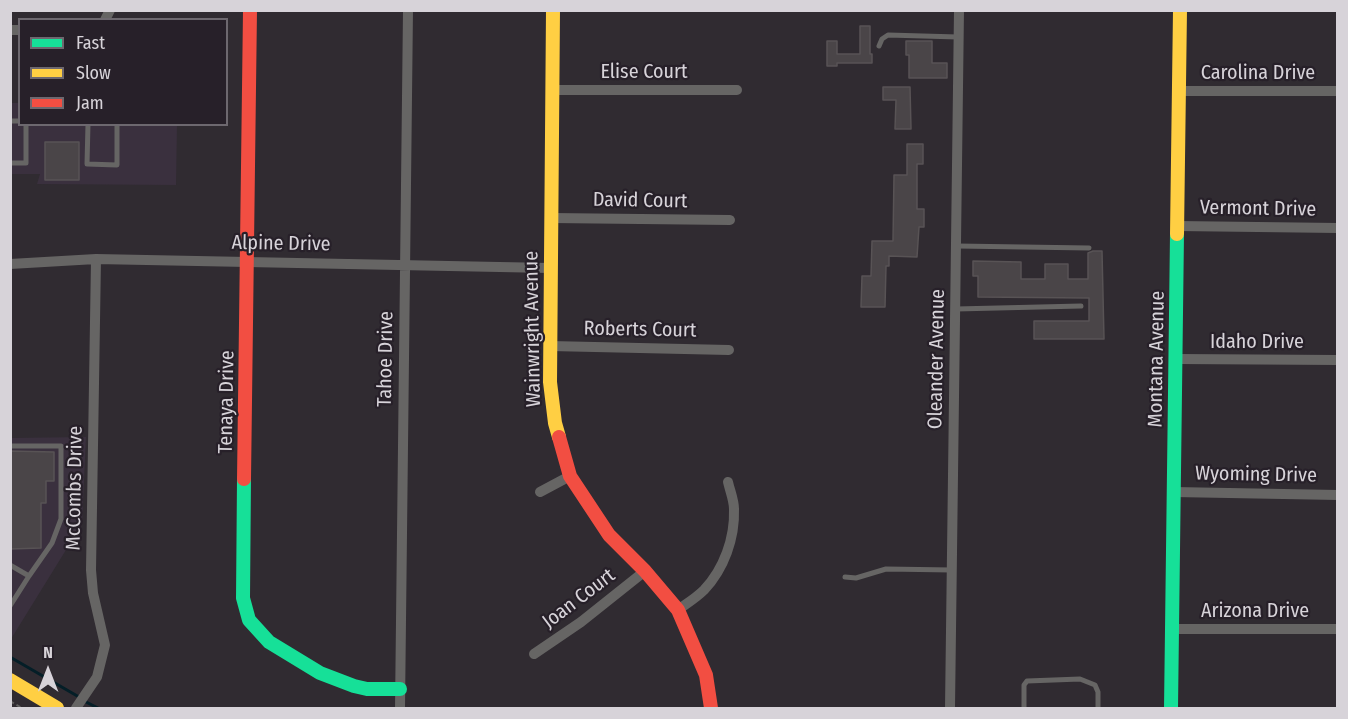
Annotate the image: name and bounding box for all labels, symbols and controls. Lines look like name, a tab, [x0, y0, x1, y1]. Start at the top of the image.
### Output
legend	[18, 18, 228, 126]
text: Fast	[76, 32, 105, 54]
street label: Elise Court	[601, 60, 687, 84]
street label: Carolina Drive	[1201, 61, 1315, 85]
text: Slow	[76, 62, 111, 84]
text: Jam	[76, 92, 104, 114]
street label: David Court	[593, 188, 687, 214]
street label: Vermont Drive	[1200, 196, 1316, 222]
street label: Alpine Drive	[231, 231, 331, 257]
street label: Wainwright Avenue	[520, 251, 546, 407]
street label: Oleander Avenue	[924, 289, 950, 429]
street label: Montana Avenue	[1144, 290, 1170, 428]
street label: Tahoe Drive	[373, 311, 399, 407]
street label: Roberts Court	[583, 317, 697, 343]
street label: Idaho Drive	[1210, 330, 1304, 354]
street label: Tenaya Drive	[214, 350, 240, 454]
street label: McCombs Drive	[62, 425, 88, 551]
street label: Wyoming Drive	[1195, 462, 1317, 488]
street label: Joan Court	[538, 564, 620, 634]
street label: Arizona Drive	[1201, 599, 1309, 623]
north arrow	[18, 641, 78, 701]
text: N	[43, 643, 53, 662]

